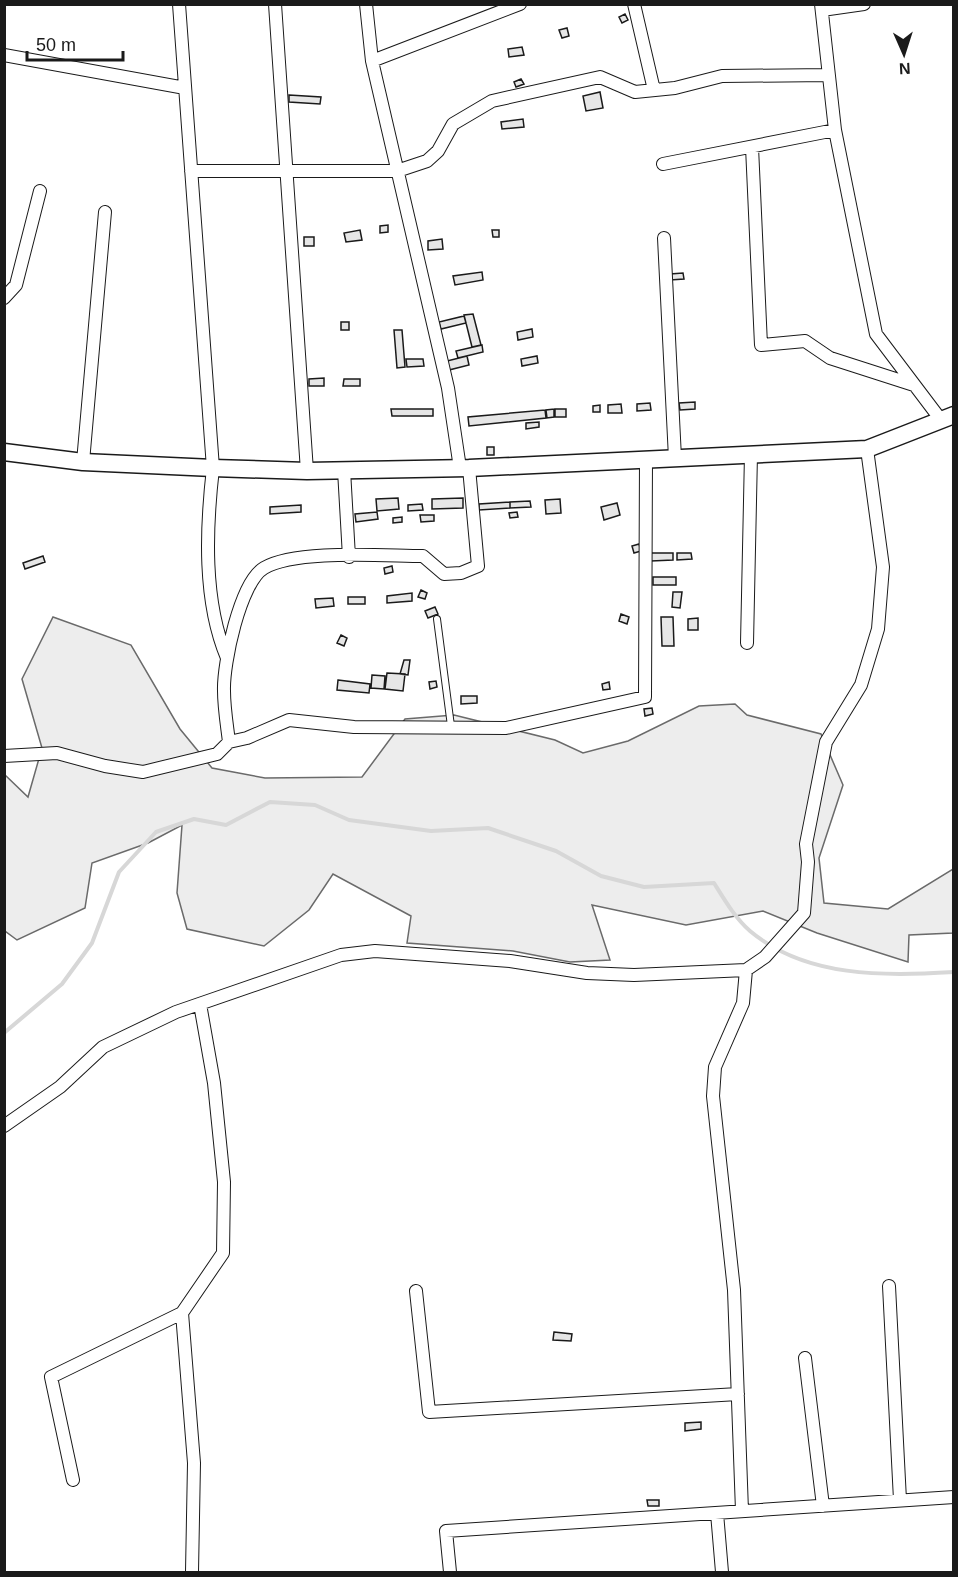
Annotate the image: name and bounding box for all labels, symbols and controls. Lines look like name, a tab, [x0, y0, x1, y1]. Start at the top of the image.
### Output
scale bar	[27, 24, 123, 62]
north arrow	[874, 24, 934, 84]
text: 50 m	[36, 35, 76, 55]
text: N	[899, 60, 911, 77]

